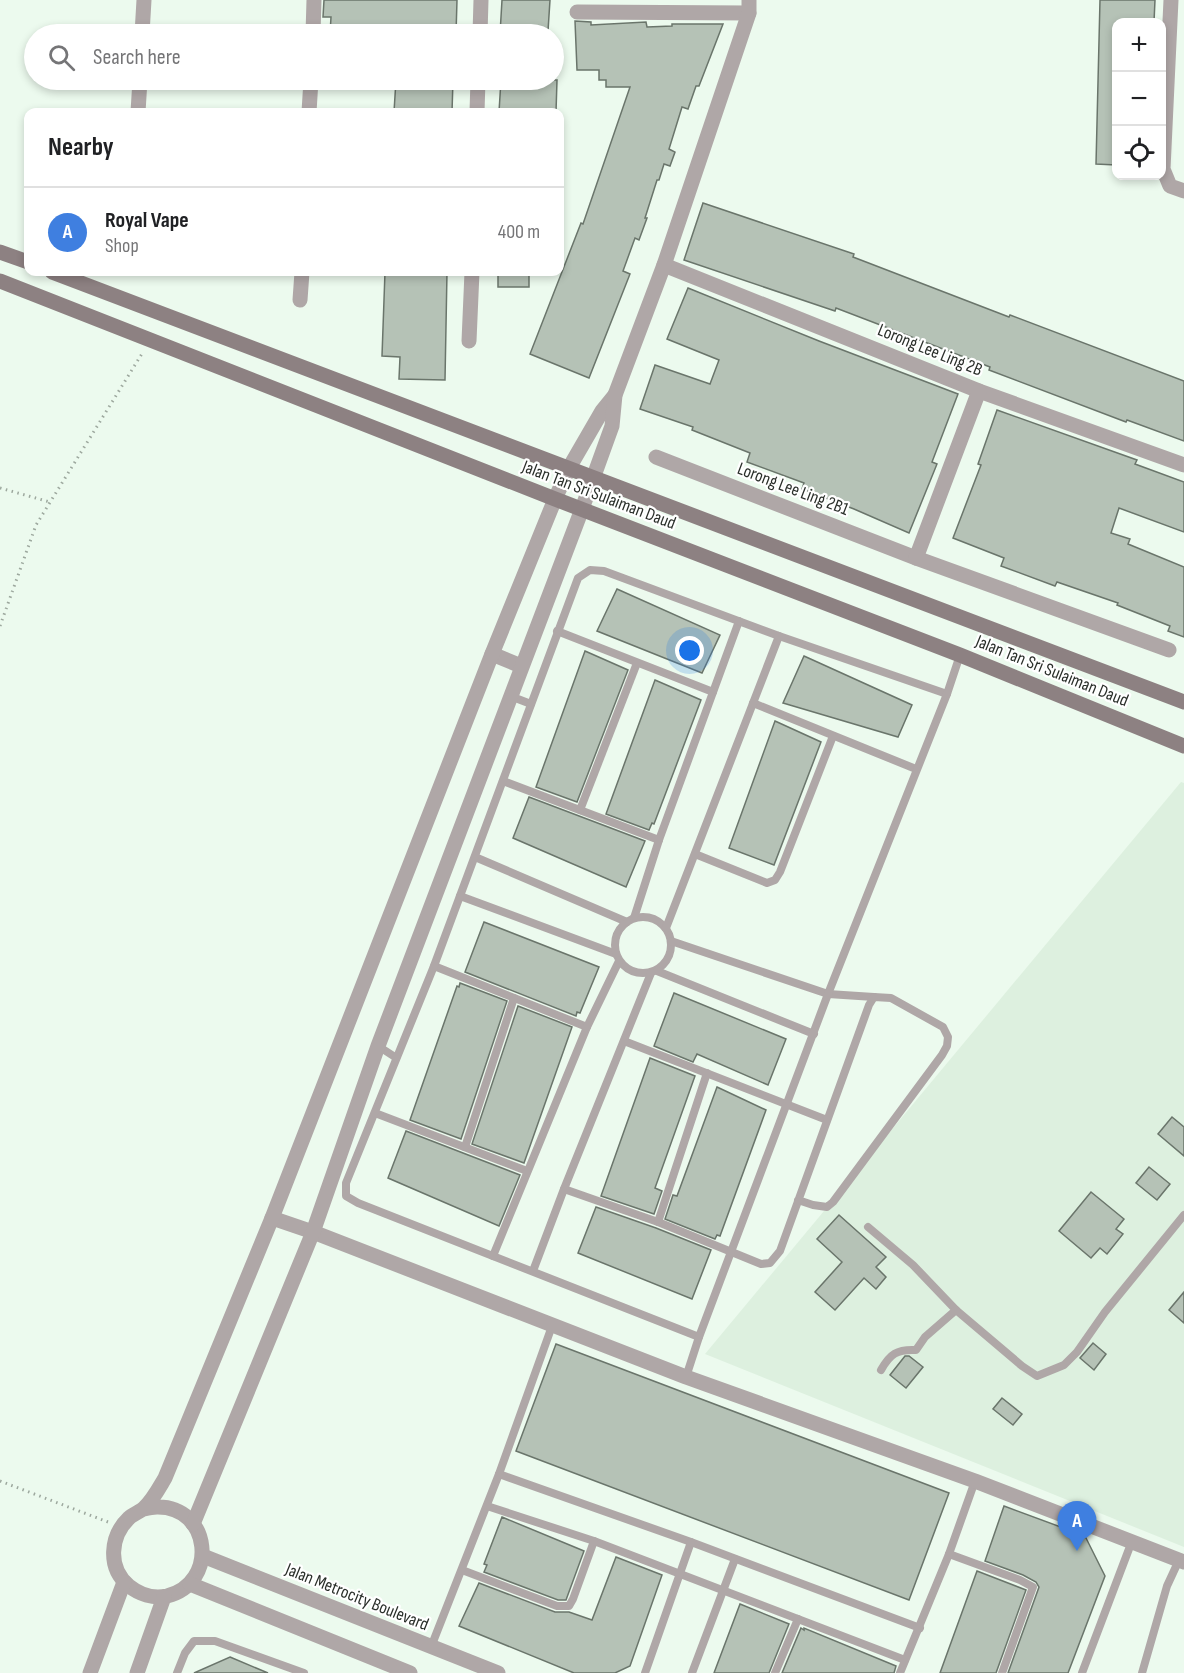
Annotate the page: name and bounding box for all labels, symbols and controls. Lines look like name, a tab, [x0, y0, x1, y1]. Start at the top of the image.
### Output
map controls	[1112, 18, 1166, 180]
button: +	[1112, 18, 1166, 72]
search box	[24, 24, 564, 90]
icon: search	[45, 41, 78, 74]
text: Search here	[93, 44, 180, 71]
button: −	[1112, 72, 1166, 126]
button: locate	[1112, 126, 1166, 180]
text: Nearby	[48, 132, 114, 163]
text: Royal Vape	[105, 207, 189, 234]
text: A	[63, 220, 72, 244]
text: 400 m	[498, 220, 540, 244]
text: Shop	[105, 234, 139, 258]
street label: Lorong Lee Ling 2B	[875, 319, 985, 381]
street label: Jalan Tan Sri Sulaiman Daud	[518, 456, 679, 534]
street label: Lorong Lee Ling 2B1	[734, 458, 852, 520]
street label: Jalan Tan Sri Sulaiman Daud	[972, 630, 1131, 711]
your location	[675, 636, 704, 665]
pin: A	[1058, 1502, 1096, 1551]
street label: Jalan Metrocity Boulevard	[281, 1558, 432, 1635]

